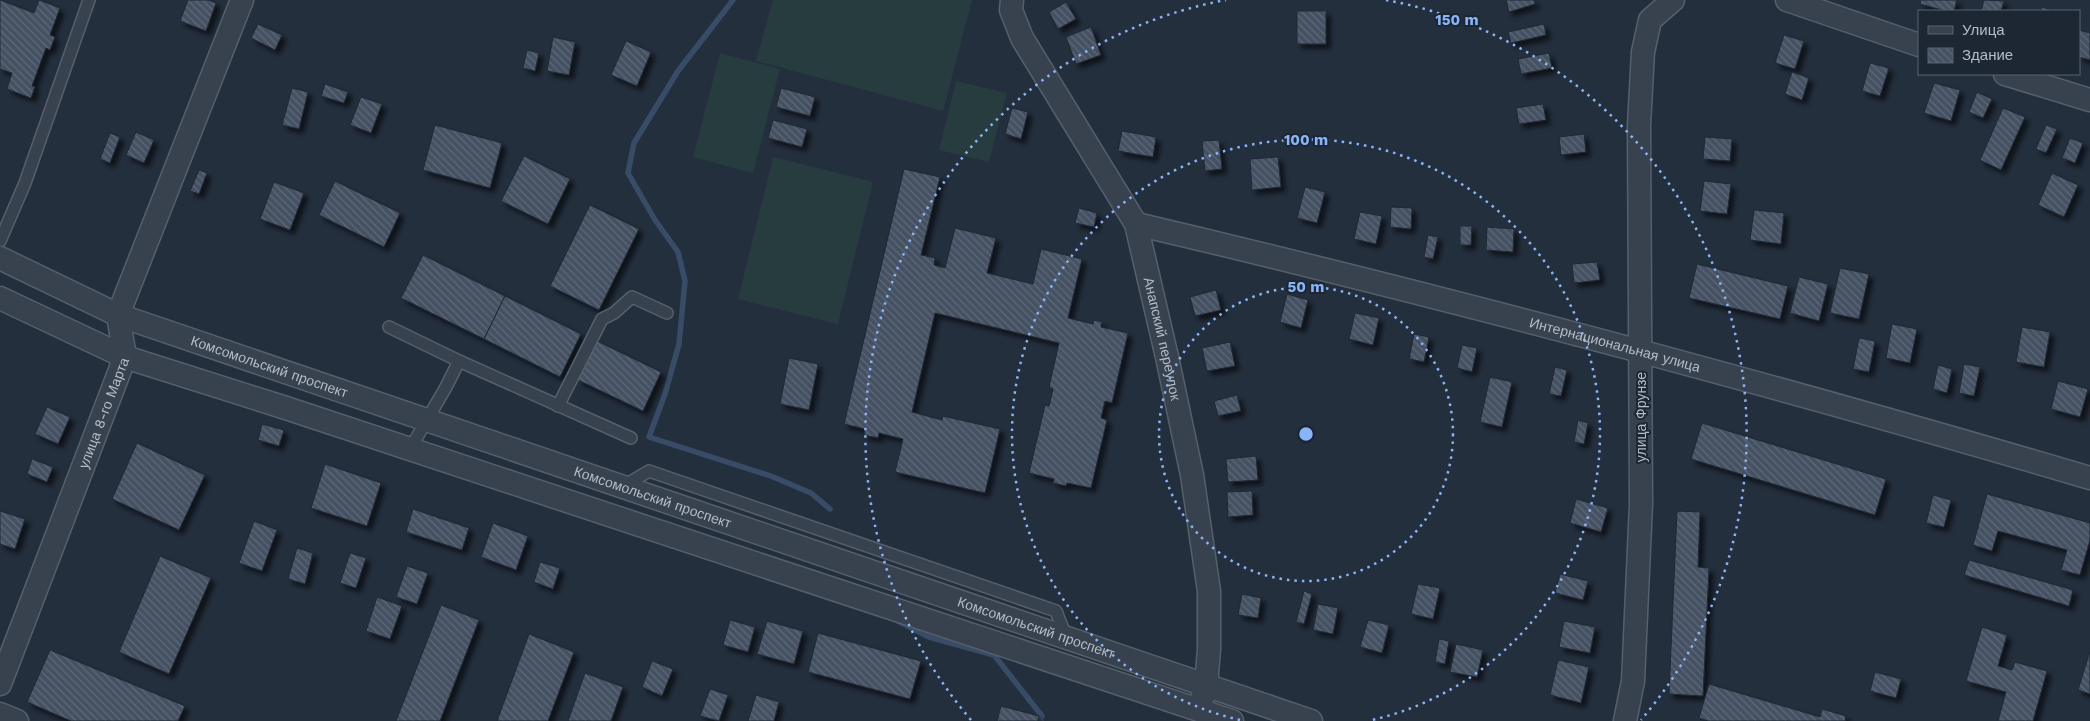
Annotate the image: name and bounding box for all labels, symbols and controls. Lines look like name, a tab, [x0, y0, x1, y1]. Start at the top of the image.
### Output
legend	[1918, 10, 2080, 75]
text: 150 m	[1435, 11, 1479, 29]
text: Улица	[1962, 21, 2005, 39]
text: Здание	[1962, 46, 2013, 64]
text: 100 m	[1284, 131, 1328, 149]
street label: Анапский переулок	[1141, 276, 1184, 403]
text: 50 m	[1288, 278, 1324, 296]
street label: Интернациональная улица	[1528, 314, 1702, 375]
street label: Комсомольский проспект	[189, 332, 351, 401]
street label: улица 8-го Марта	[75, 355, 132, 471]
street label: улица Фрунзе	[1633, 372, 1649, 462]
centre of rings	[1297, 425, 1315, 443]
street label: Комсомольский проспект	[572, 463, 734, 531]
street label: Комсомольский проспект	[956, 593, 1117, 662]

